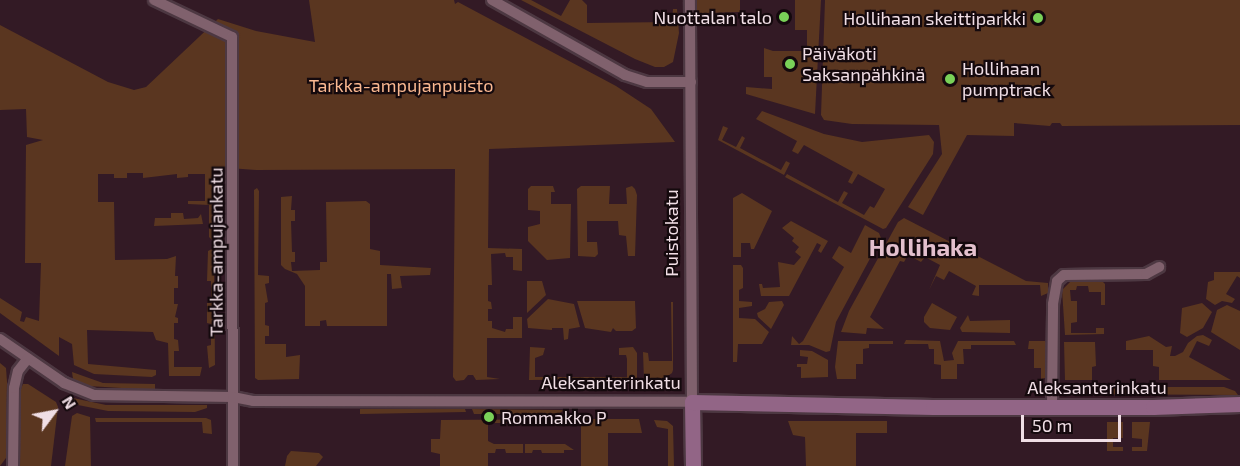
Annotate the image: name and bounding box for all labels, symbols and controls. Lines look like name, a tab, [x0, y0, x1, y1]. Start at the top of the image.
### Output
place label: Nuottalan talo	[653, 6, 772, 28]
place label: Hollihaan skeittiparkki	[843, 7, 1026, 29]
marker: Nuottalan talo	[777, 10, 791, 24]
marker: Hollihaan skeittiparkki	[1031, 11, 1045, 25]
place label: Päiväkoti Saksanpähkinä	[802, 43, 925, 86]
marker: Päiväkoti Saksanpähkinä	[783, 57, 797, 71]
place label: Hollihaan pumptrack	[962, 58, 1051, 100]
marker: Hollihaan pumptrack	[943, 72, 957, 86]
park label: Tarkka-ampujanpuisto	[309, 74, 493, 96]
street label: Tarkka-ampujankatu	[205, 167, 227, 337]
street label: Puistokatu	[660, 189, 682, 277]
district label: Hollihaka	[869, 233, 977, 261]
street label: Aleksanterinkatu	[541, 371, 681, 393]
street label: Aleksanterinkatu	[1027, 376, 1167, 398]
north arrow	[24, 382, 84, 442]
text: N	[59, 392, 81, 412]
scale bar	[1024, 403, 1124, 441]
place label: Rommakko P	[501, 406, 607, 428]
marker: Rommakko P	[482, 410, 496, 424]
text: 50 m	[1032, 414, 1072, 436]

